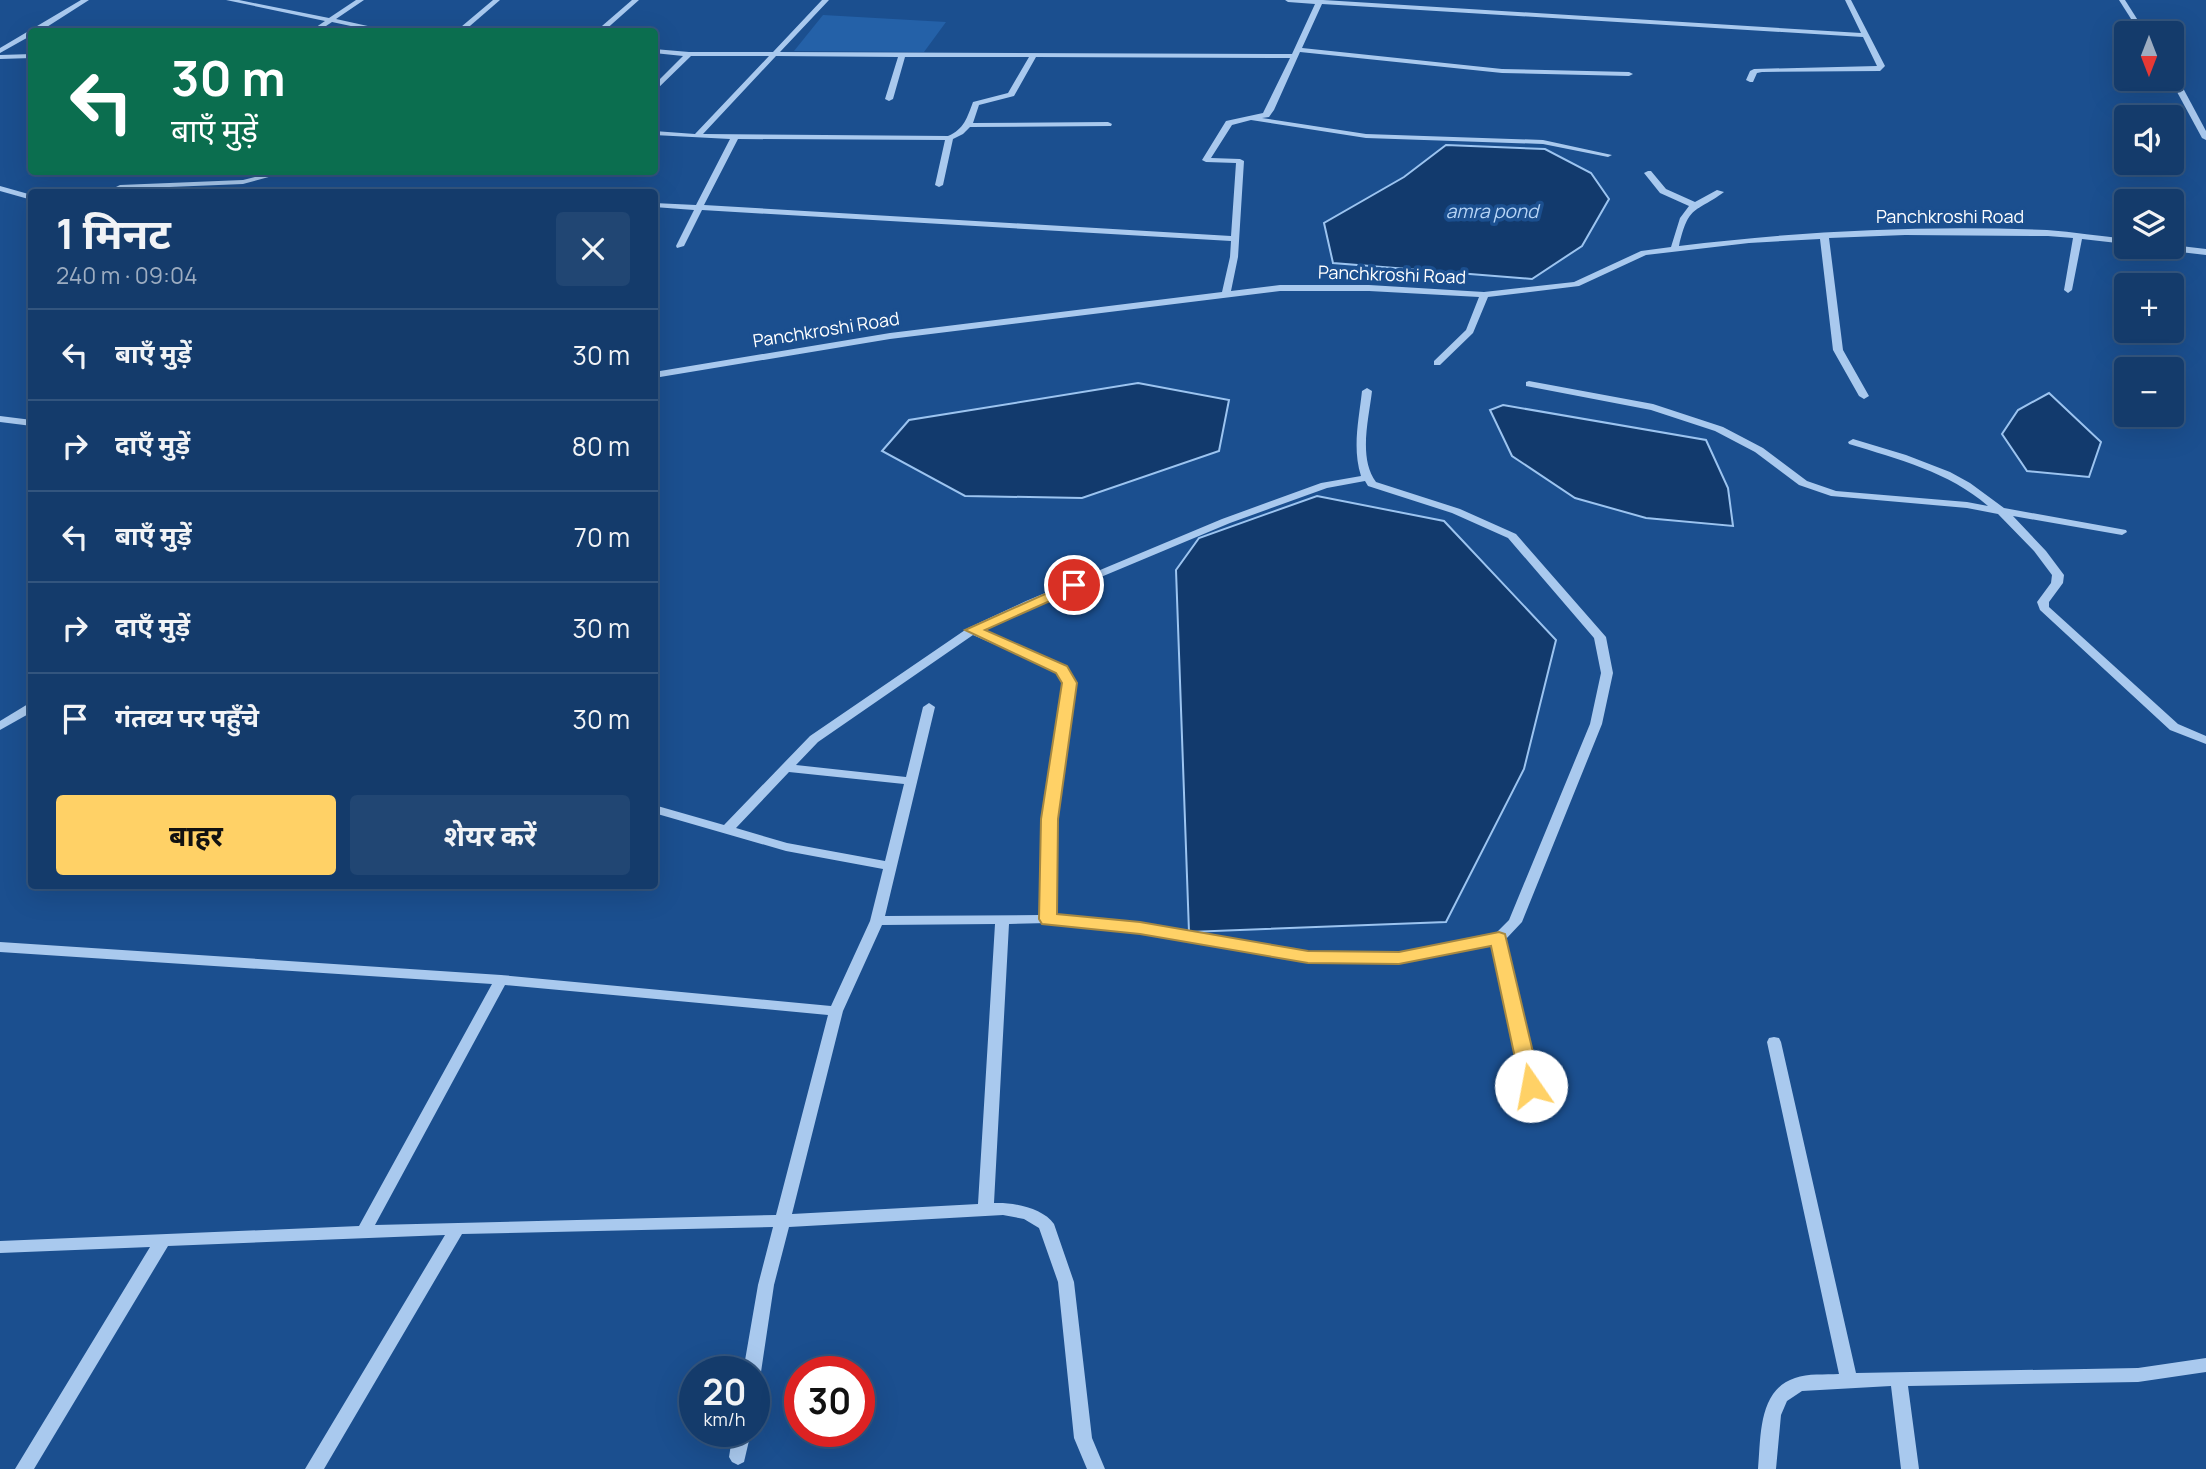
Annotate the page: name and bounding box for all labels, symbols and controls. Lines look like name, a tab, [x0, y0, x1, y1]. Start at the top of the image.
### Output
north arrow	[2114, 21, 2184, 91]
map controls	[2114, 21, 2184, 427]
text: 30 m	[171, 44, 286, 111]
icon: left	[56, 56, 147, 147]
button: sound	[2114, 105, 2184, 175]
text: बाएँ मुड़ें	[171, 108, 258, 152]
button: layers	[2114, 189, 2184, 259]
water label: amra pond	[1446, 198, 1541, 224]
text: 1 मिनट	[56, 204, 171, 262]
street label: Panchkroshi Road	[1876, 204, 2024, 228]
button: close	[556, 212, 630, 286]
text: 240 m · 09:04	[56, 259, 198, 291]
street label: Panchkroshi Road	[1318, 259, 1466, 289]
button: +	[2114, 273, 2184, 343]
street label: Panchkroshi Road	[751, 306, 901, 352]
text: बाएँ मुड़ें	[115, 335, 192, 371]
icon: left	[56, 336, 94, 374]
text: 30 m	[573, 337, 630, 373]
button: −	[2114, 357, 2184, 427]
text: दाएँ मुड़ें	[115, 426, 190, 462]
icon: right	[56, 427, 94, 465]
text: 80 m	[572, 428, 630, 464]
text: बाएँ मुड़ें	[115, 517, 192, 553]
icon: left	[56, 518, 94, 556]
text: 70 m	[574, 519, 630, 555]
pin	[1044, 555, 1104, 615]
icon: arrive	[1055, 566, 1093, 604]
text: दाएँ मुड़ें	[115, 608, 190, 644]
icon: right	[56, 609, 94, 647]
text: 30 m	[573, 610, 630, 646]
text: गंतव्य पर पहुँचे	[115, 699, 259, 735]
icon: arrive	[56, 700, 94, 738]
text: 30 m	[573, 701, 630, 737]
button: बाहर	[56, 795, 336, 875]
button: शेयर करें	[350, 795, 630, 875]
position arrow	[1494, 1049, 1568, 1123]
speed limit sign: 30	[784, 1356, 875, 1447]
text: 20	[703, 1368, 746, 1416]
text: km/h	[704, 1407, 745, 1431]

